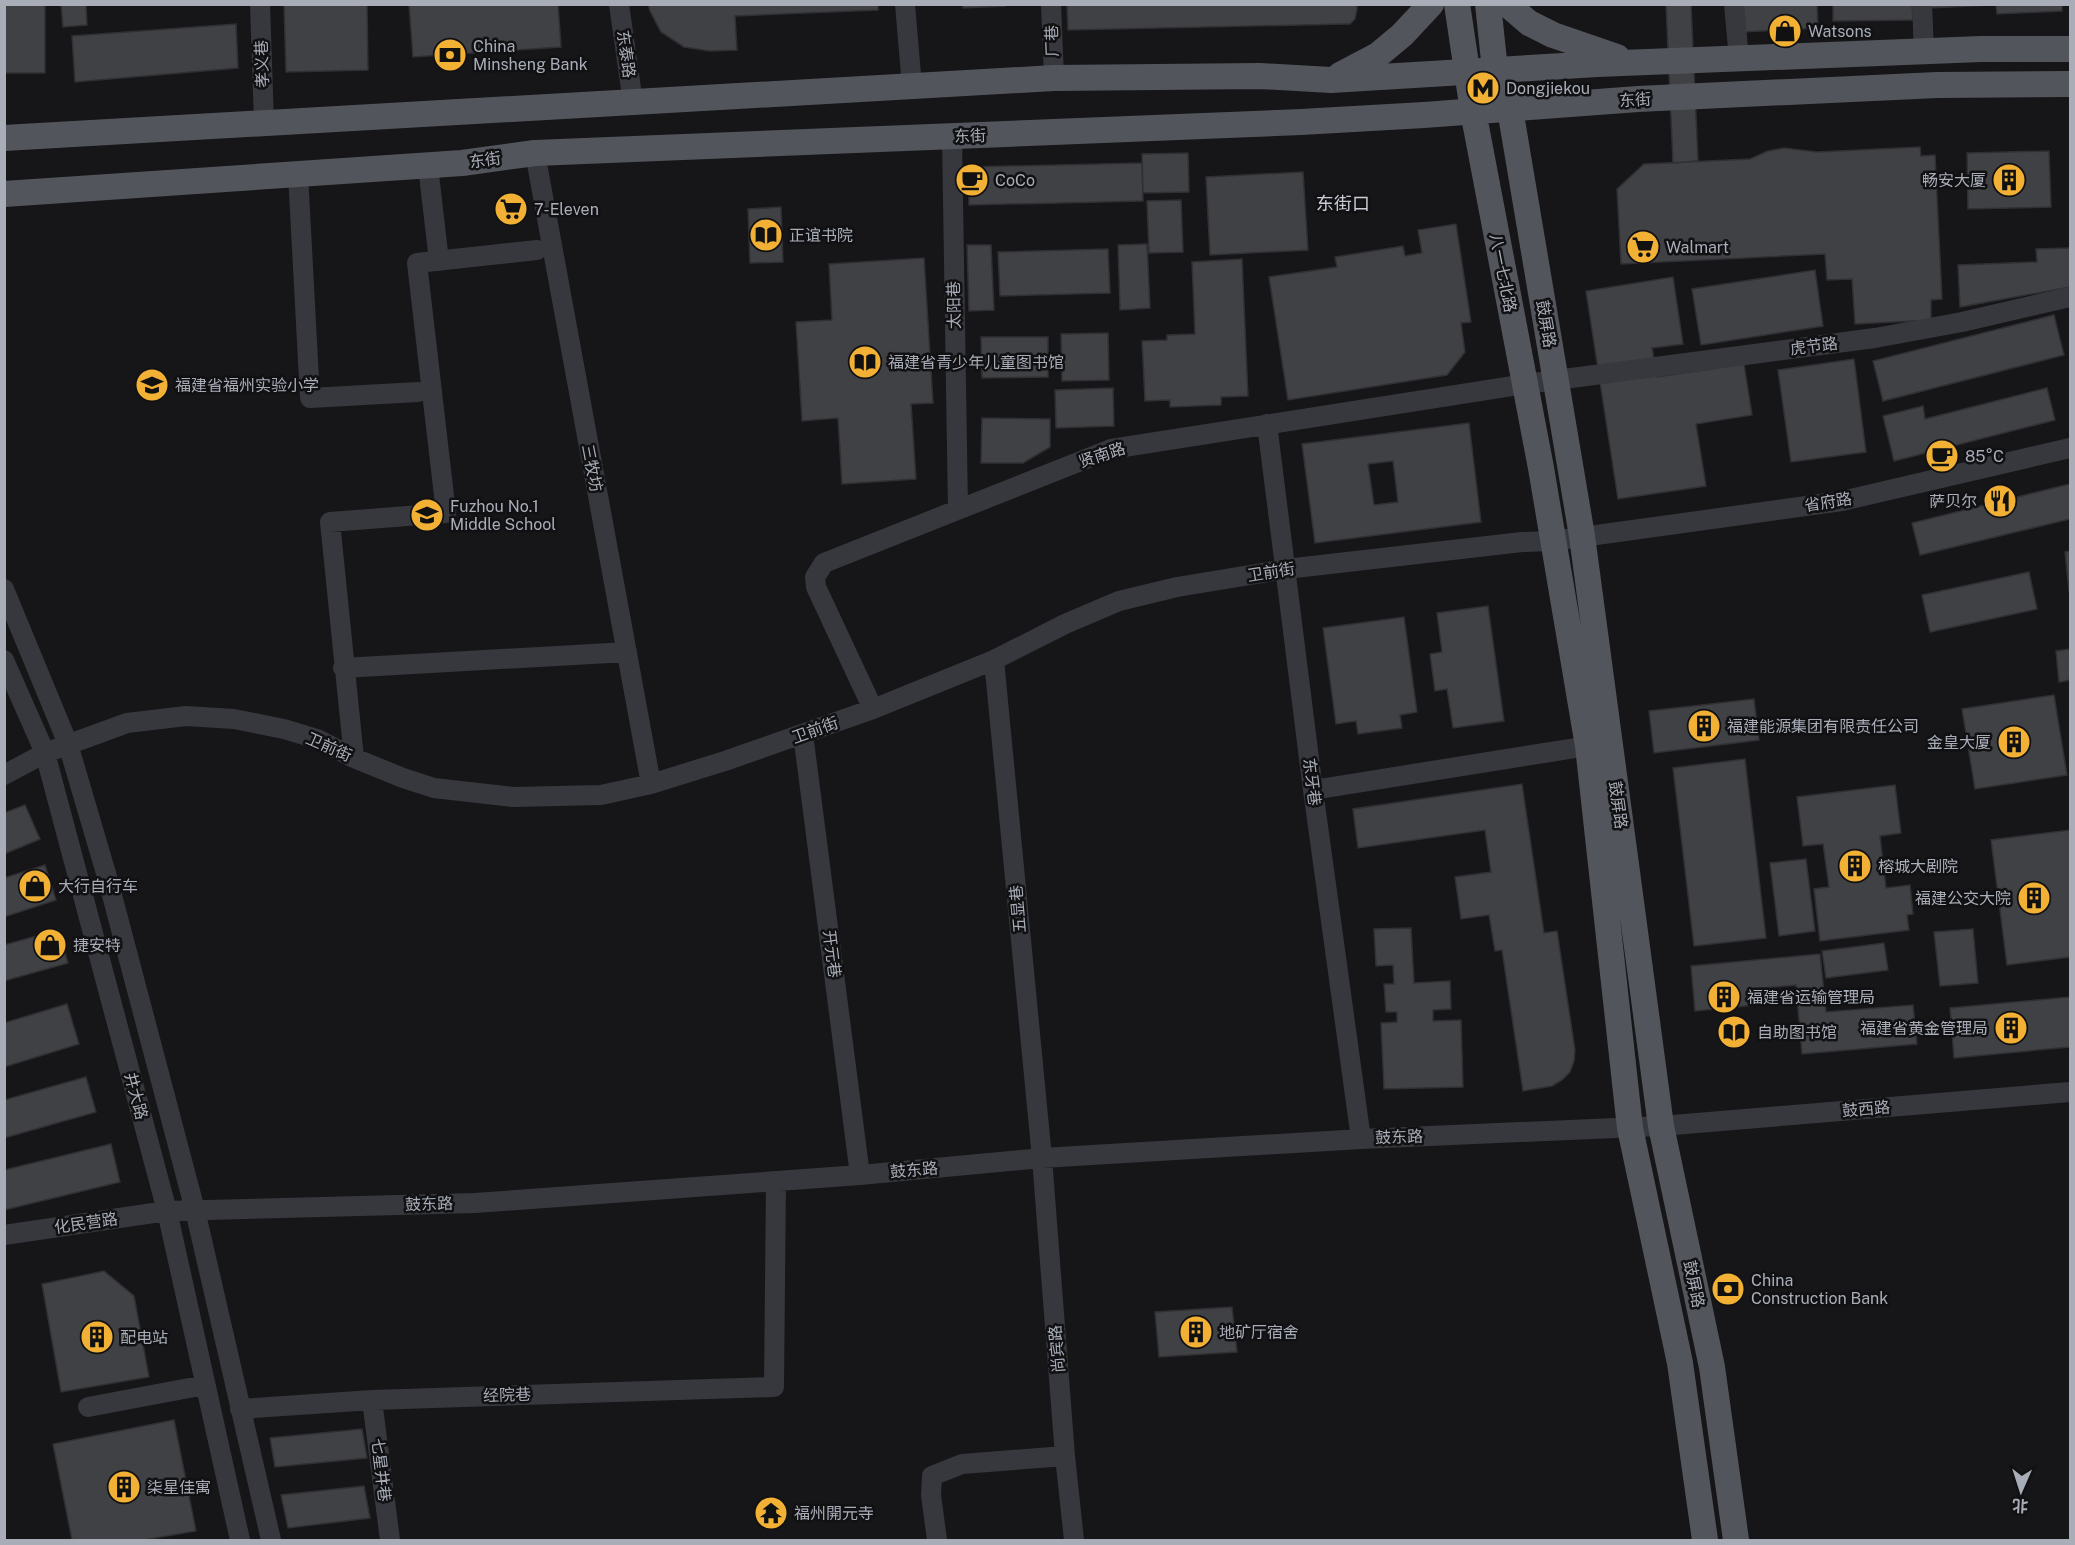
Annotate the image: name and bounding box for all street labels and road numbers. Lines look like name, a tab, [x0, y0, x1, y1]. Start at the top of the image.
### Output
street label: 厂巷	[1042, 25, 1062, 57]
street label: 东泰路	[613, 29, 639, 79]
street label: 孝义巷	[252, 40, 272, 88]
street label: 东街	[1618, 89, 1652, 111]
street label: 东街	[954, 126, 986, 146]
street label: 东街	[468, 148, 502, 172]
street label: 八一七北路	[1486, 232, 1520, 314]
street label: 太阳巷	[944, 281, 964, 329]
street label: 鼓屏路	[1532, 299, 1560, 349]
street label: 虎节路	[1789, 334, 1839, 358]
street label: 贤南路	[1076, 439, 1128, 471]
street label: 三牧坊	[578, 443, 606, 493]
street label: 省府路	[1803, 489, 1853, 515]
street label: 卫前街	[1246, 559, 1296, 585]
street label: 卫前街	[789, 713, 841, 747]
street label: 卫前街	[303, 729, 355, 765]
street label: 东牙巷	[1300, 757, 1324, 807]
street label: 鼓屏路	[1605, 780, 1631, 830]
street label: 五显巷	[1006, 884, 1030, 934]
street label: 开元巷	[820, 929, 844, 979]
street label: 井大路	[121, 1070, 151, 1122]
street label: 鼓西路	[1841, 1097, 1891, 1121]
street label: 鼓东路	[1375, 1127, 1423, 1147]
street label: 鼓东路	[889, 1158, 939, 1182]
street label: 鼓东路	[405, 1194, 453, 1214]
street label: 化民营路	[53, 1209, 119, 1237]
street label: 鼓屏路	[1680, 1259, 1708, 1309]
street label: 尚宾路	[1045, 1324, 1069, 1374]
street label: 经院巷	[483, 1385, 531, 1405]
street label: 七星井巷	[368, 1437, 394, 1503]

